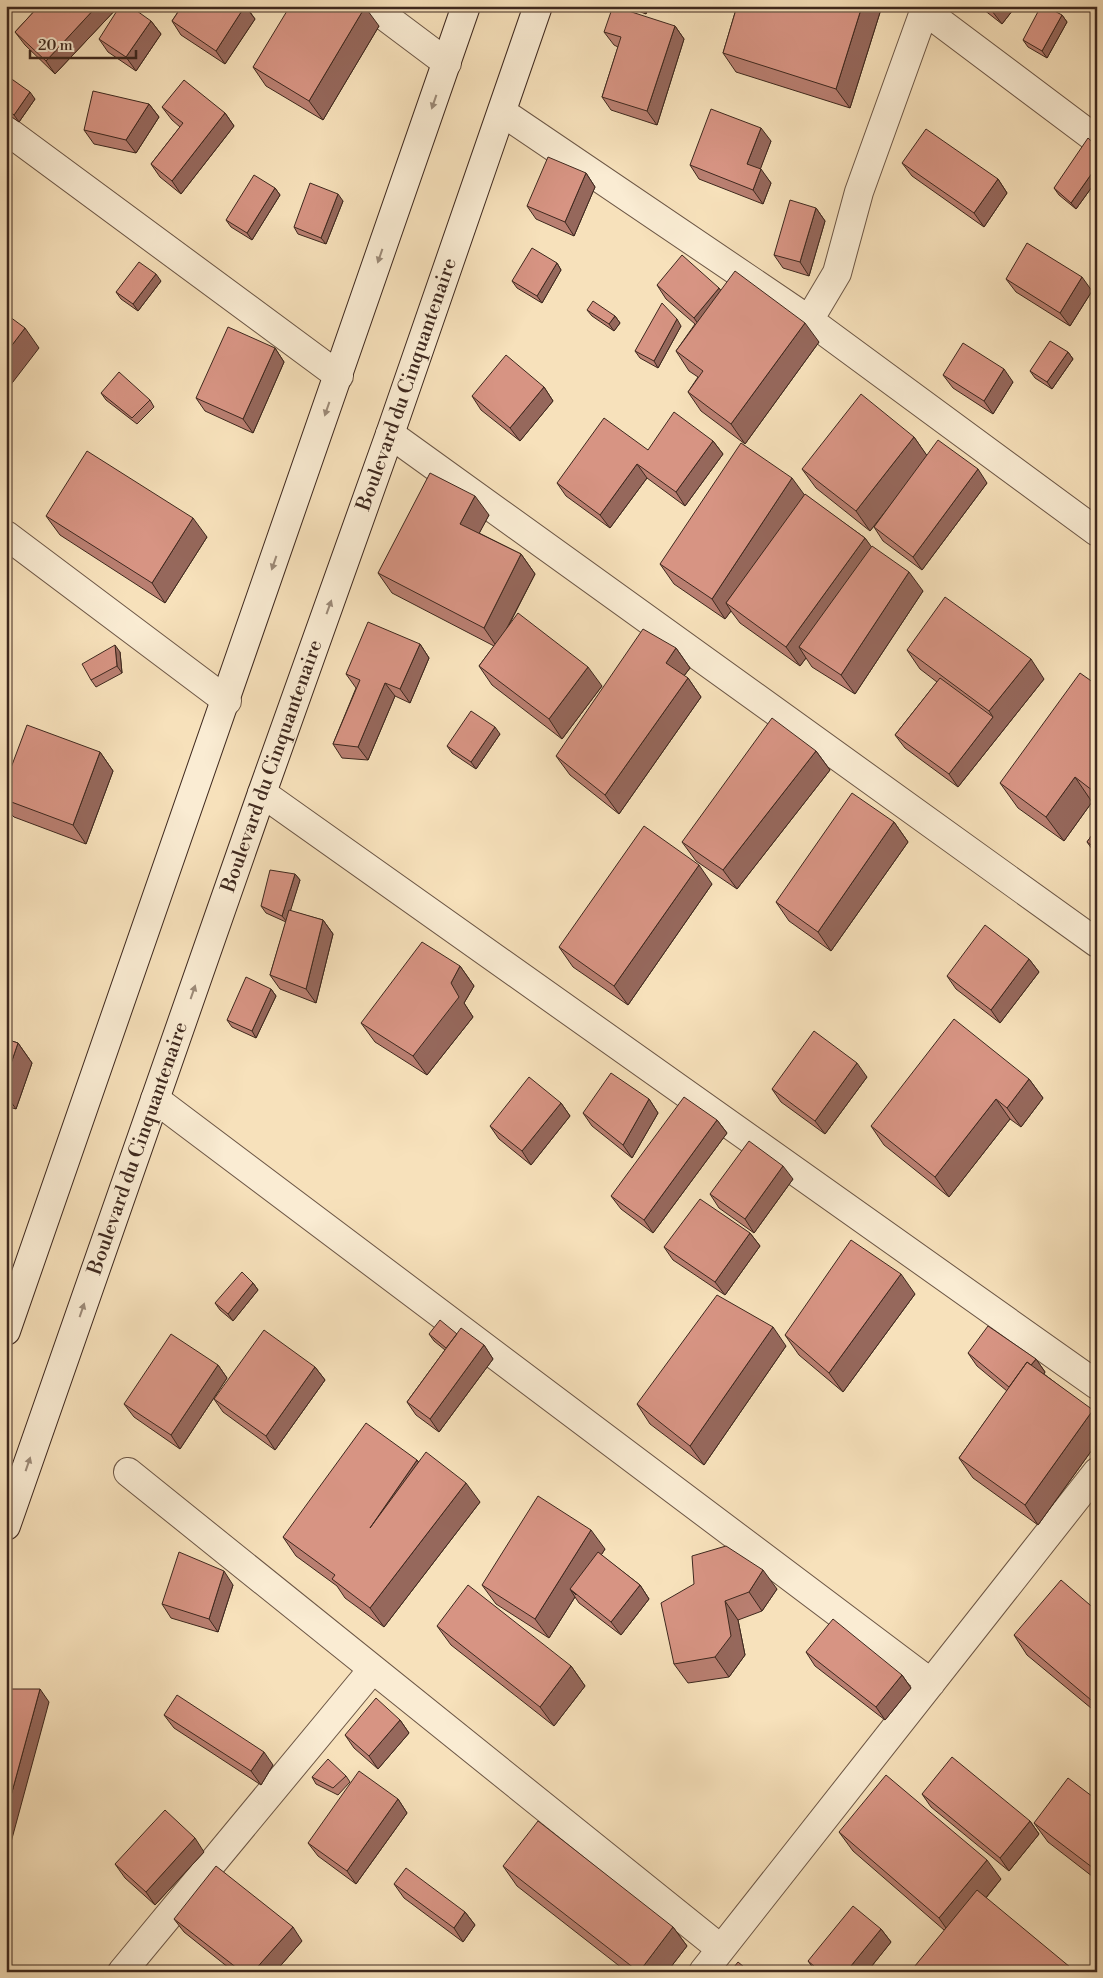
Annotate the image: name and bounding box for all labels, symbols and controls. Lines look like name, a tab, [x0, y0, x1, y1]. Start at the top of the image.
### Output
scale bar	[30, 28, 136, 60]
text: 20 m	[38, 36, 73, 55]
one-way arrow	[429, 95, 437, 110]
one-way arrow	[376, 248, 384, 263]
street label: Boulevard du Cinquantenaire	[351, 255, 462, 515]
one-way arrow	[323, 402, 331, 417]
one-way arrow	[270, 556, 278, 571]
one-way arrow	[326, 600, 333, 615]
street label: Boulevard du Cinquantenaire	[215, 637, 328, 897]
one-way arrow	[190, 984, 197, 999]
street label: Boulevard du Cinquantenaire	[82, 1019, 194, 1279]
one-way arrow	[78, 1302, 86, 1317]
one-way arrow	[25, 1456, 32, 1471]

